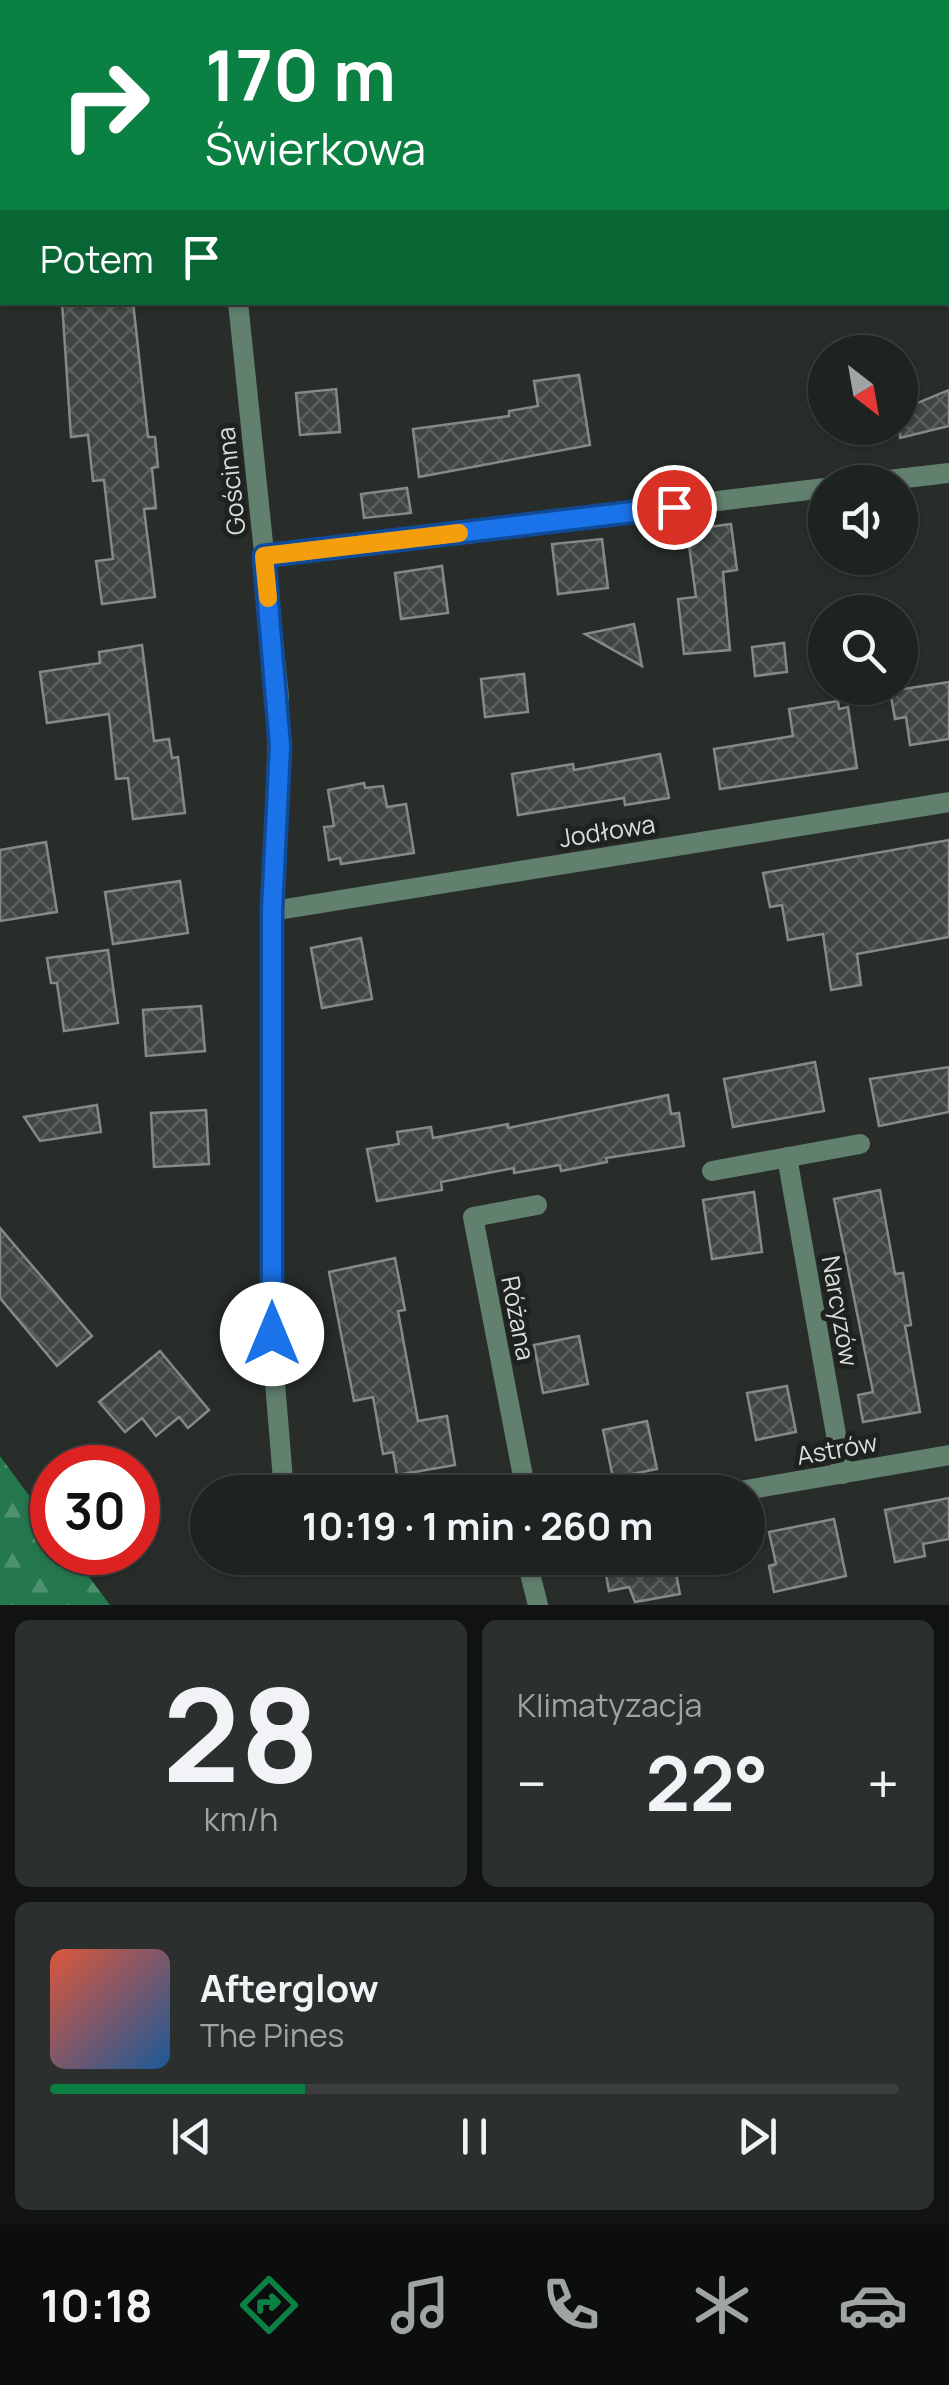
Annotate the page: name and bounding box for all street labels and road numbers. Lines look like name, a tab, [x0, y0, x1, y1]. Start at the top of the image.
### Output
street label: Gościnna	[207, 425, 254, 537]
street label: Jodłowa	[556, 806, 657, 855]
street label: Narcyzów	[814, 1253, 867, 1369]
street label: Różana	[493, 1273, 544, 1363]
street label: Astrów	[794, 1424, 880, 1473]

